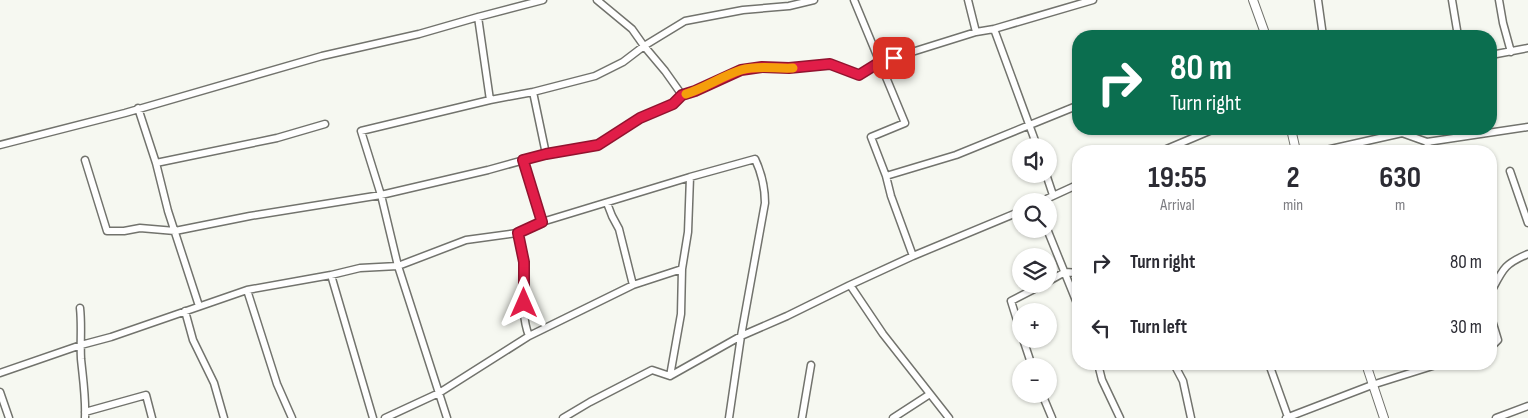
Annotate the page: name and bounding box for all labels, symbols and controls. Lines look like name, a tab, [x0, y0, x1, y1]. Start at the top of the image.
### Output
pin	[873, 37, 915, 79]
icon: arrive	[880, 44, 908, 72]
text: 80 m	[1170, 47, 1232, 90]
icon: right	[1087, 50, 1152, 115]
text: Turn right	[1170, 90, 1241, 117]
map controls	[1012, 138, 1057, 403]
button: sound	[1012, 138, 1057, 183]
text: 19:55	[1148, 160, 1207, 196]
text: 2	[1287, 160, 1300, 196]
text: 630	[1379, 160, 1421, 196]
button: search	[1012, 193, 1057, 238]
text: Arrival	[1160, 196, 1195, 215]
text: min	[1283, 196, 1303, 215]
text: m	[1395, 196, 1405, 215]
button: layers	[1012, 248, 1057, 293]
icon: right	[1087, 249, 1115, 277]
text: Turn right	[1130, 251, 1195, 274]
text: 80 m	[1450, 251, 1482, 274]
position arrow	[497, 276, 549, 328]
button: +	[1012, 303, 1057, 348]
icon: left	[1087, 314, 1115, 342]
text: Turn left	[1130, 316, 1187, 339]
text: 30 m	[1450, 316, 1482, 339]
button: −	[1012, 358, 1057, 403]

